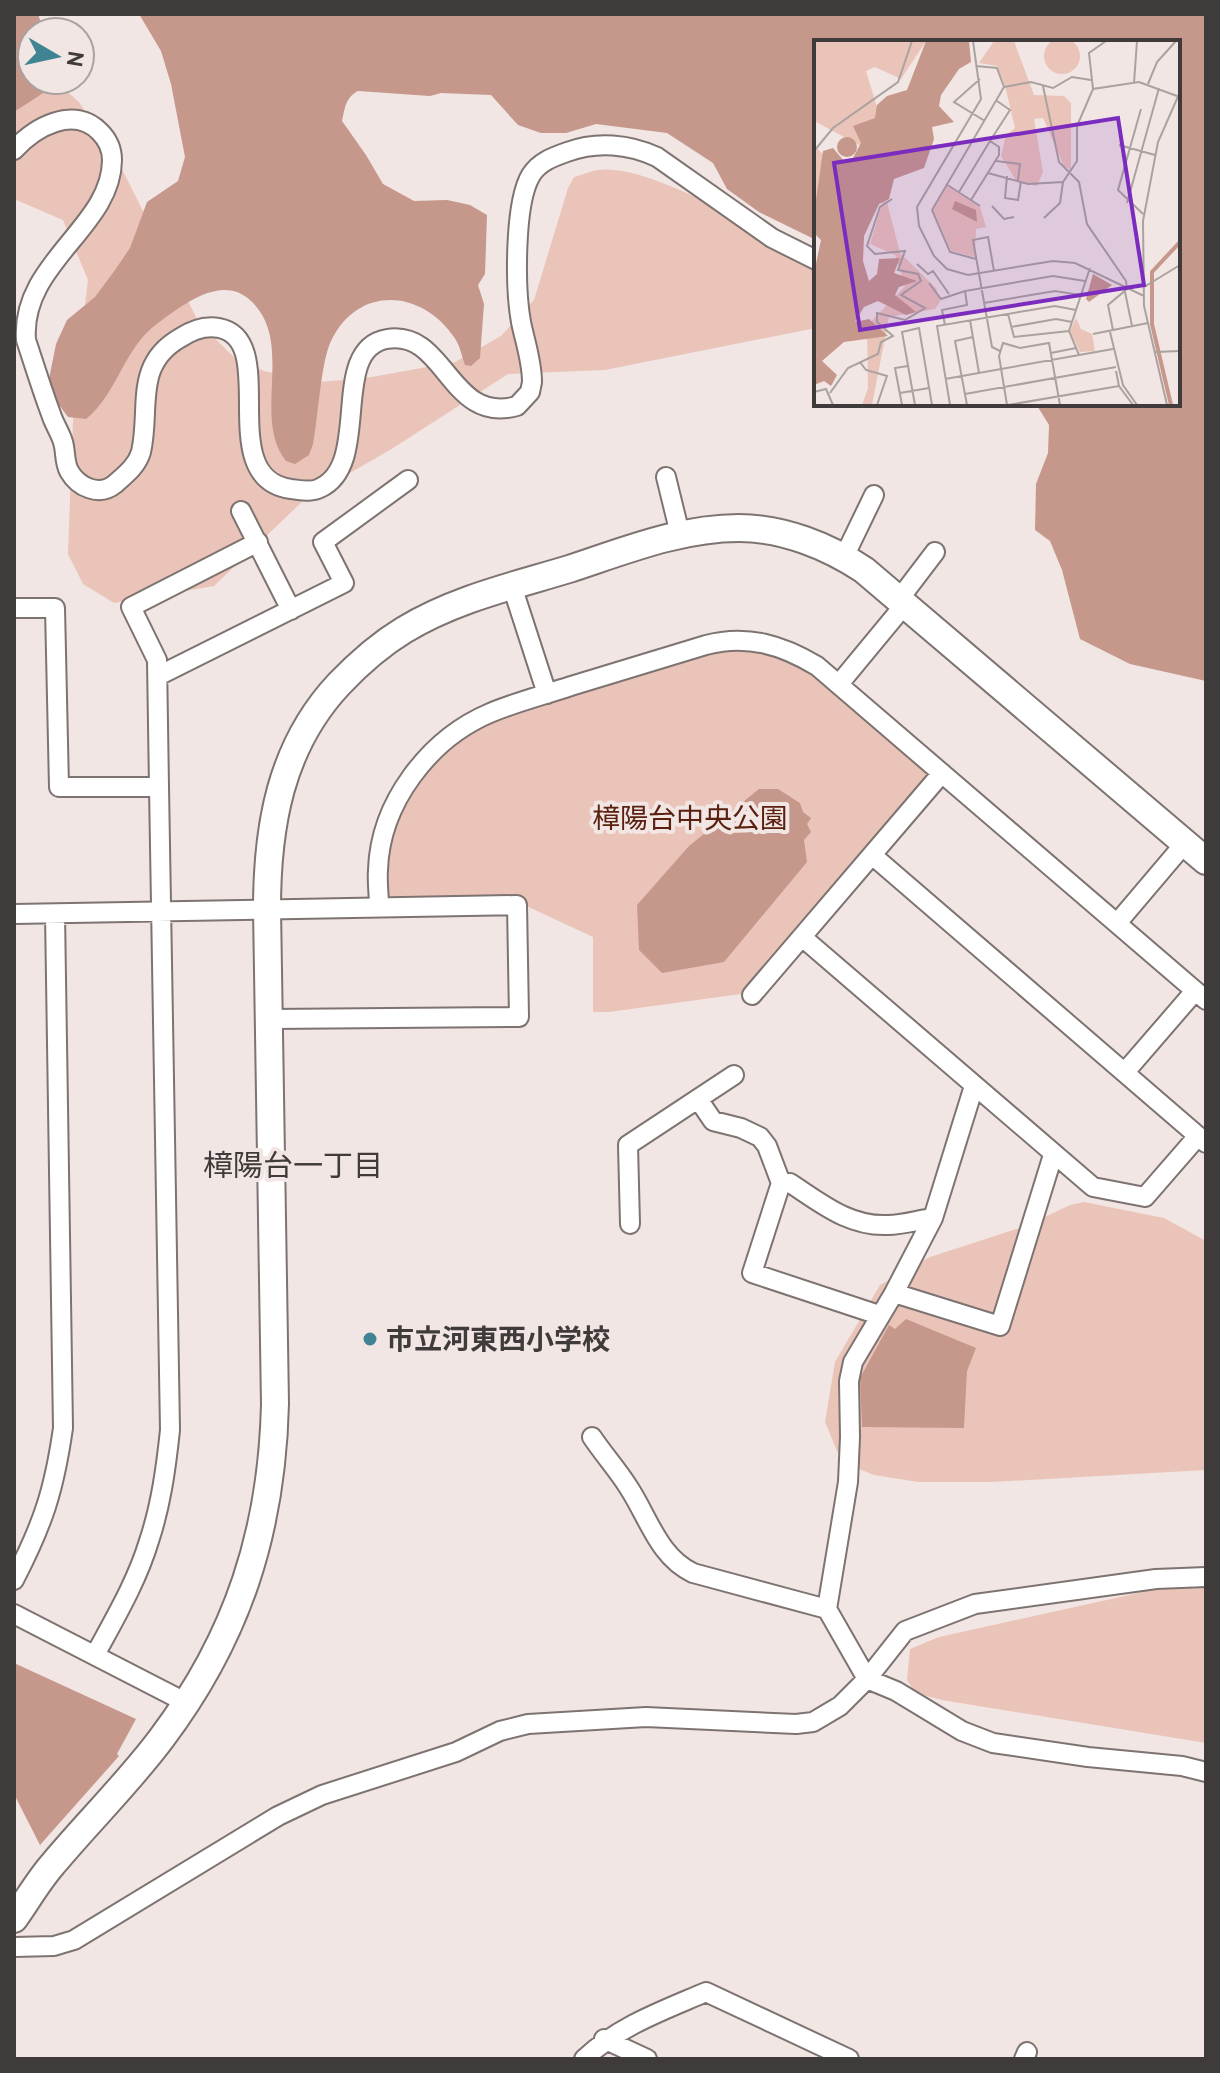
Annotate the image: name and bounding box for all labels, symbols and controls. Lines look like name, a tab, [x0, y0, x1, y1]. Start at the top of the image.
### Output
north arrow	[16, 16, 96, 96]
inset map	[814, 40, 1180, 406]
text: N	[59, 49, 88, 69]
park label: 樟陽台中央公園	[592, 803, 788, 839]
district label: 樟陽台一丁目	[203, 1150, 383, 1187]
place label: 市立河東西小学校	[386, 1324, 610, 1360]
marker: 市立河東西小学校	[361, 1330, 379, 1348]

